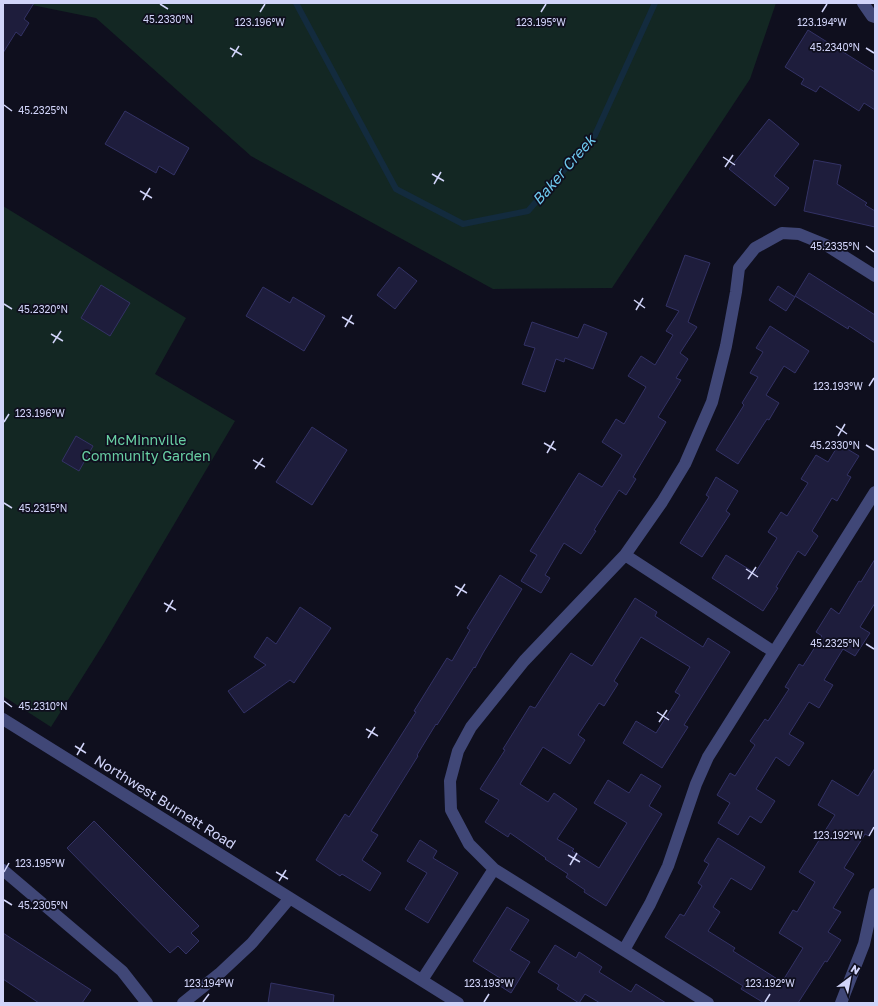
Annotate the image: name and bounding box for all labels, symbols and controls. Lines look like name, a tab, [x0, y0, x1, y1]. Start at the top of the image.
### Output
text: 45.2330°N	[143, 13, 193, 25]
text: 123.196°W	[235, 16, 285, 28]
text: 123.195°W	[516, 16, 566, 28]
text: 123.194°W	[797, 16, 847, 28]
text: 45.2340°N	[810, 41, 860, 53]
text: 45.2325°N	[18, 104, 68, 116]
water label: Baker Creek	[528, 130, 600, 208]
text: 45.2335°N	[810, 240, 860, 252]
text: 45.2320°N	[18, 303, 68, 315]
text: 123.193°W	[813, 380, 863, 392]
text: 123.196°W	[15, 407, 65, 419]
park label: McMinnville Community Garden	[81, 431, 211, 464]
text: 45.2330°N	[810, 439, 860, 451]
text: 45.2315°N	[19, 502, 67, 514]
text: 45.2325°N	[810, 637, 860, 649]
text: 45.2310°N	[18, 700, 68, 712]
street label: Northwest Burnett Road	[91, 751, 239, 852]
text: 123.192°W	[813, 829, 863, 841]
text: 123.195°W	[15, 857, 65, 869]
text: 45.2305°N	[18, 899, 68, 911]
north arrow	[830, 958, 870, 998]
text: N	[849, 961, 863, 977]
text: 123.194°W	[184, 977, 234, 989]
text: 123.193°W	[464, 977, 514, 989]
text: 123.192°W	[745, 977, 795, 989]

